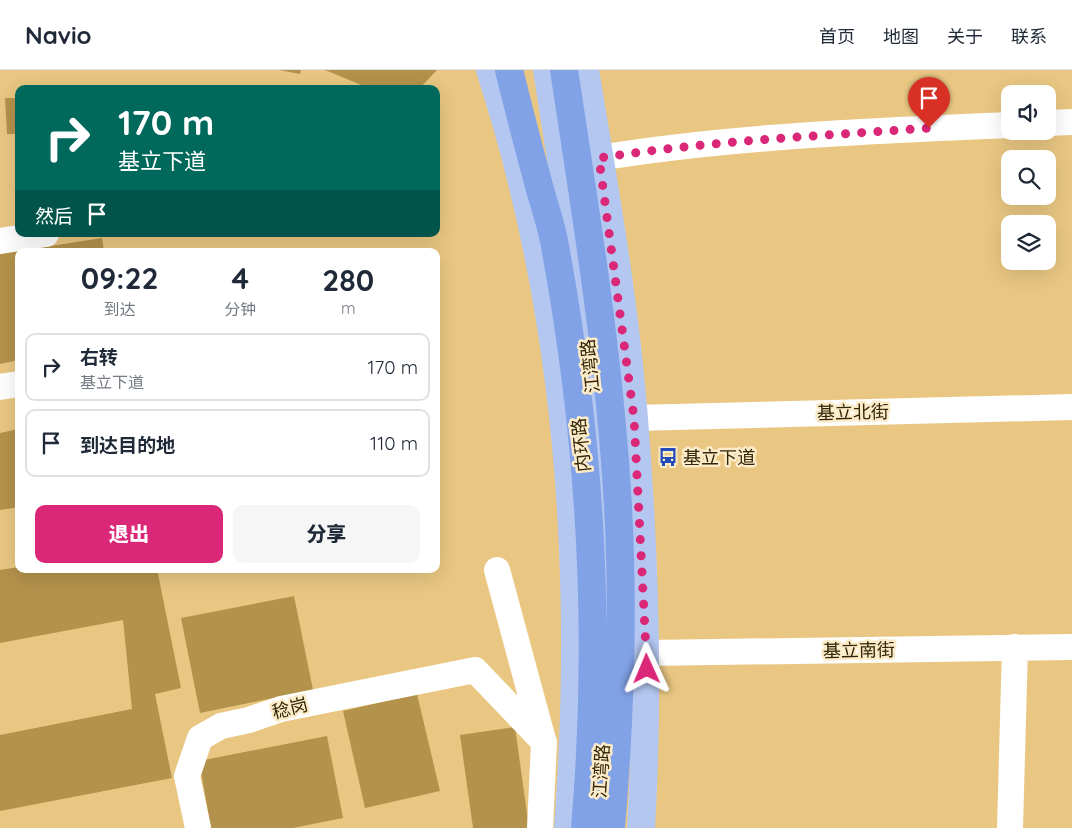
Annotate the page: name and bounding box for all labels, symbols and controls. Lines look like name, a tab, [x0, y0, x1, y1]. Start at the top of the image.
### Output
text: Navio	[25, 20, 92, 50]
text: 首页	[819, 25, 855, 48]
text: 地图	[883, 25, 919, 48]
text: 关于	[947, 25, 983, 48]
text: 联系	[1011, 25, 1047, 48]
pin	[908, 77, 950, 128]
icon: arrive	[915, 84, 943, 112]
map controls	[1001, 85, 1056, 270]
button: sound	[1001, 85, 1056, 140]
text: 170 m	[118, 100, 214, 144]
icon: right	[35, 105, 100, 170]
text: 基立下道	[118, 147, 206, 175]
button: search	[1001, 150, 1056, 205]
icon: arrive	[83, 200, 111, 228]
text: 然后	[35, 204, 73, 228]
button: layers	[1001, 215, 1056, 270]
text: 09:22	[81, 259, 159, 297]
text: 4	[232, 259, 249, 297]
text: 280	[322, 261, 374, 299]
text: m	[341, 298, 356, 318]
text: 到达	[104, 299, 136, 319]
text: 分钟	[224, 299, 256, 319]
street label: 江湾路	[576, 338, 604, 394]
text: 右转	[80, 345, 118, 369]
icon: right	[37, 353, 65, 381]
text: 170 m	[367, 355, 418, 379]
text: 基立下道	[80, 372, 144, 392]
street label: 基立北街	[817, 400, 889, 424]
street label: 内环路	[567, 417, 595, 473]
icon: arrive	[37, 429, 65, 457]
text: 110 m	[370, 431, 418, 455]
text: 到达目的地	[80, 433, 175, 457]
bus stop icon: 基立下道	[657, 446, 679, 468]
place label: 基立下道	[683, 446, 755, 469]
button: 退出	[35, 505, 223, 563]
button: 分享	[233, 505, 420, 563]
street label: 基立南街	[823, 638, 895, 662]
position arrow	[620, 642, 672, 694]
street label: 稔岗	[270, 692, 310, 724]
street label: 江湾路	[588, 743, 614, 799]

